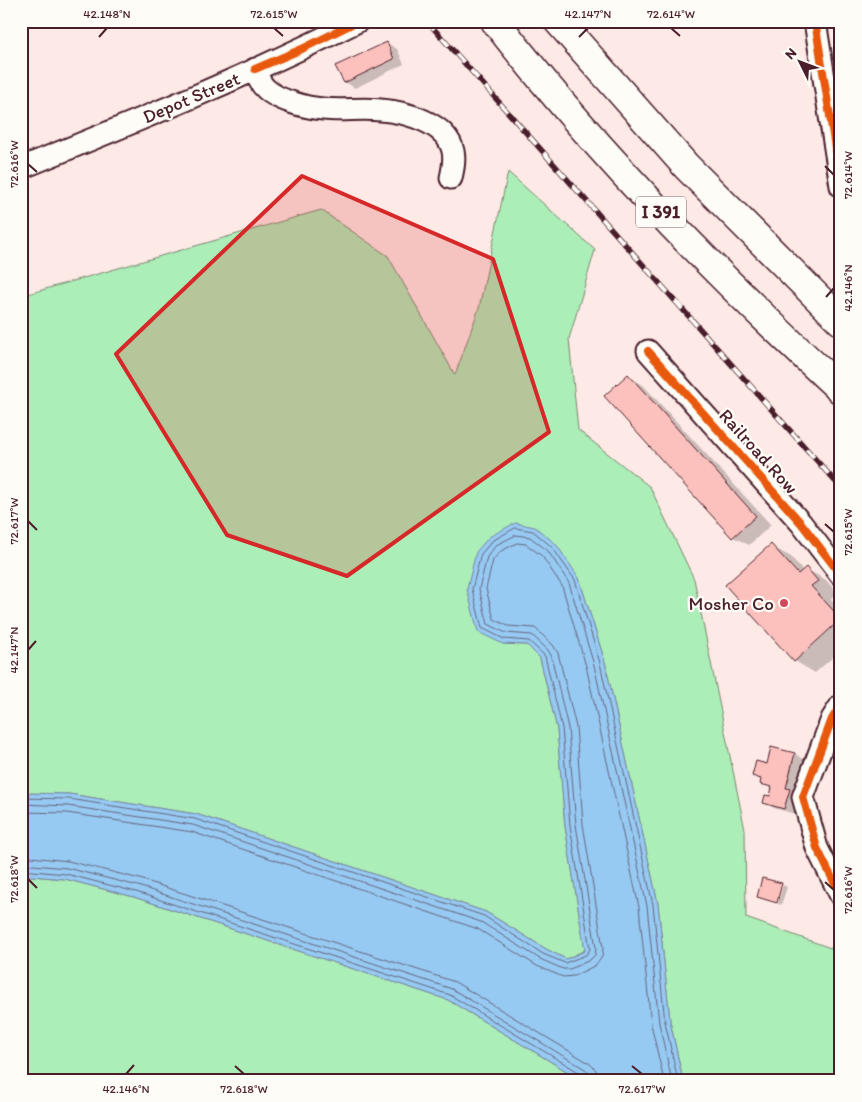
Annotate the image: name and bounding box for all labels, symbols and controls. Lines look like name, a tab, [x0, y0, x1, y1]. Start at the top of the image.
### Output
text: 42.148°N	[83, 7, 131, 21]
text: 72.615°W	[250, 7, 298, 21]
text: 42.147°N	[565, 7, 611, 21]
text: 72.614°W	[647, 7, 695, 21]
north arrow	[774, 38, 824, 88]
text: N	[781, 44, 800, 63]
street label: Depot Street	[139, 67, 243, 128]
text: 72.616°W	[7, 140, 21, 188]
text: 72.614°W	[841, 151, 855, 199]
road number: I 391	[636, 196, 686, 228]
text: 42.146°N	[841, 264, 855, 312]
street label: Railroad Row	[714, 404, 803, 499]
text: 72.617°W	[7, 498, 21, 544]
text: 72.615°W	[841, 508, 855, 556]
place label: Mosher Co	[688, 592, 774, 615]
marker: Mosher Co	[778, 597, 790, 609]
text: 42.147°N	[7, 627, 21, 673]
text: 72.618°W	[7, 855, 21, 903]
text: 72.616°W	[841, 866, 855, 914]
text: 42.146°N	[102, 1082, 150, 1096]
text: 72.618°W	[220, 1082, 268, 1096]
text: 72.617°W	[619, 1082, 665, 1096]

